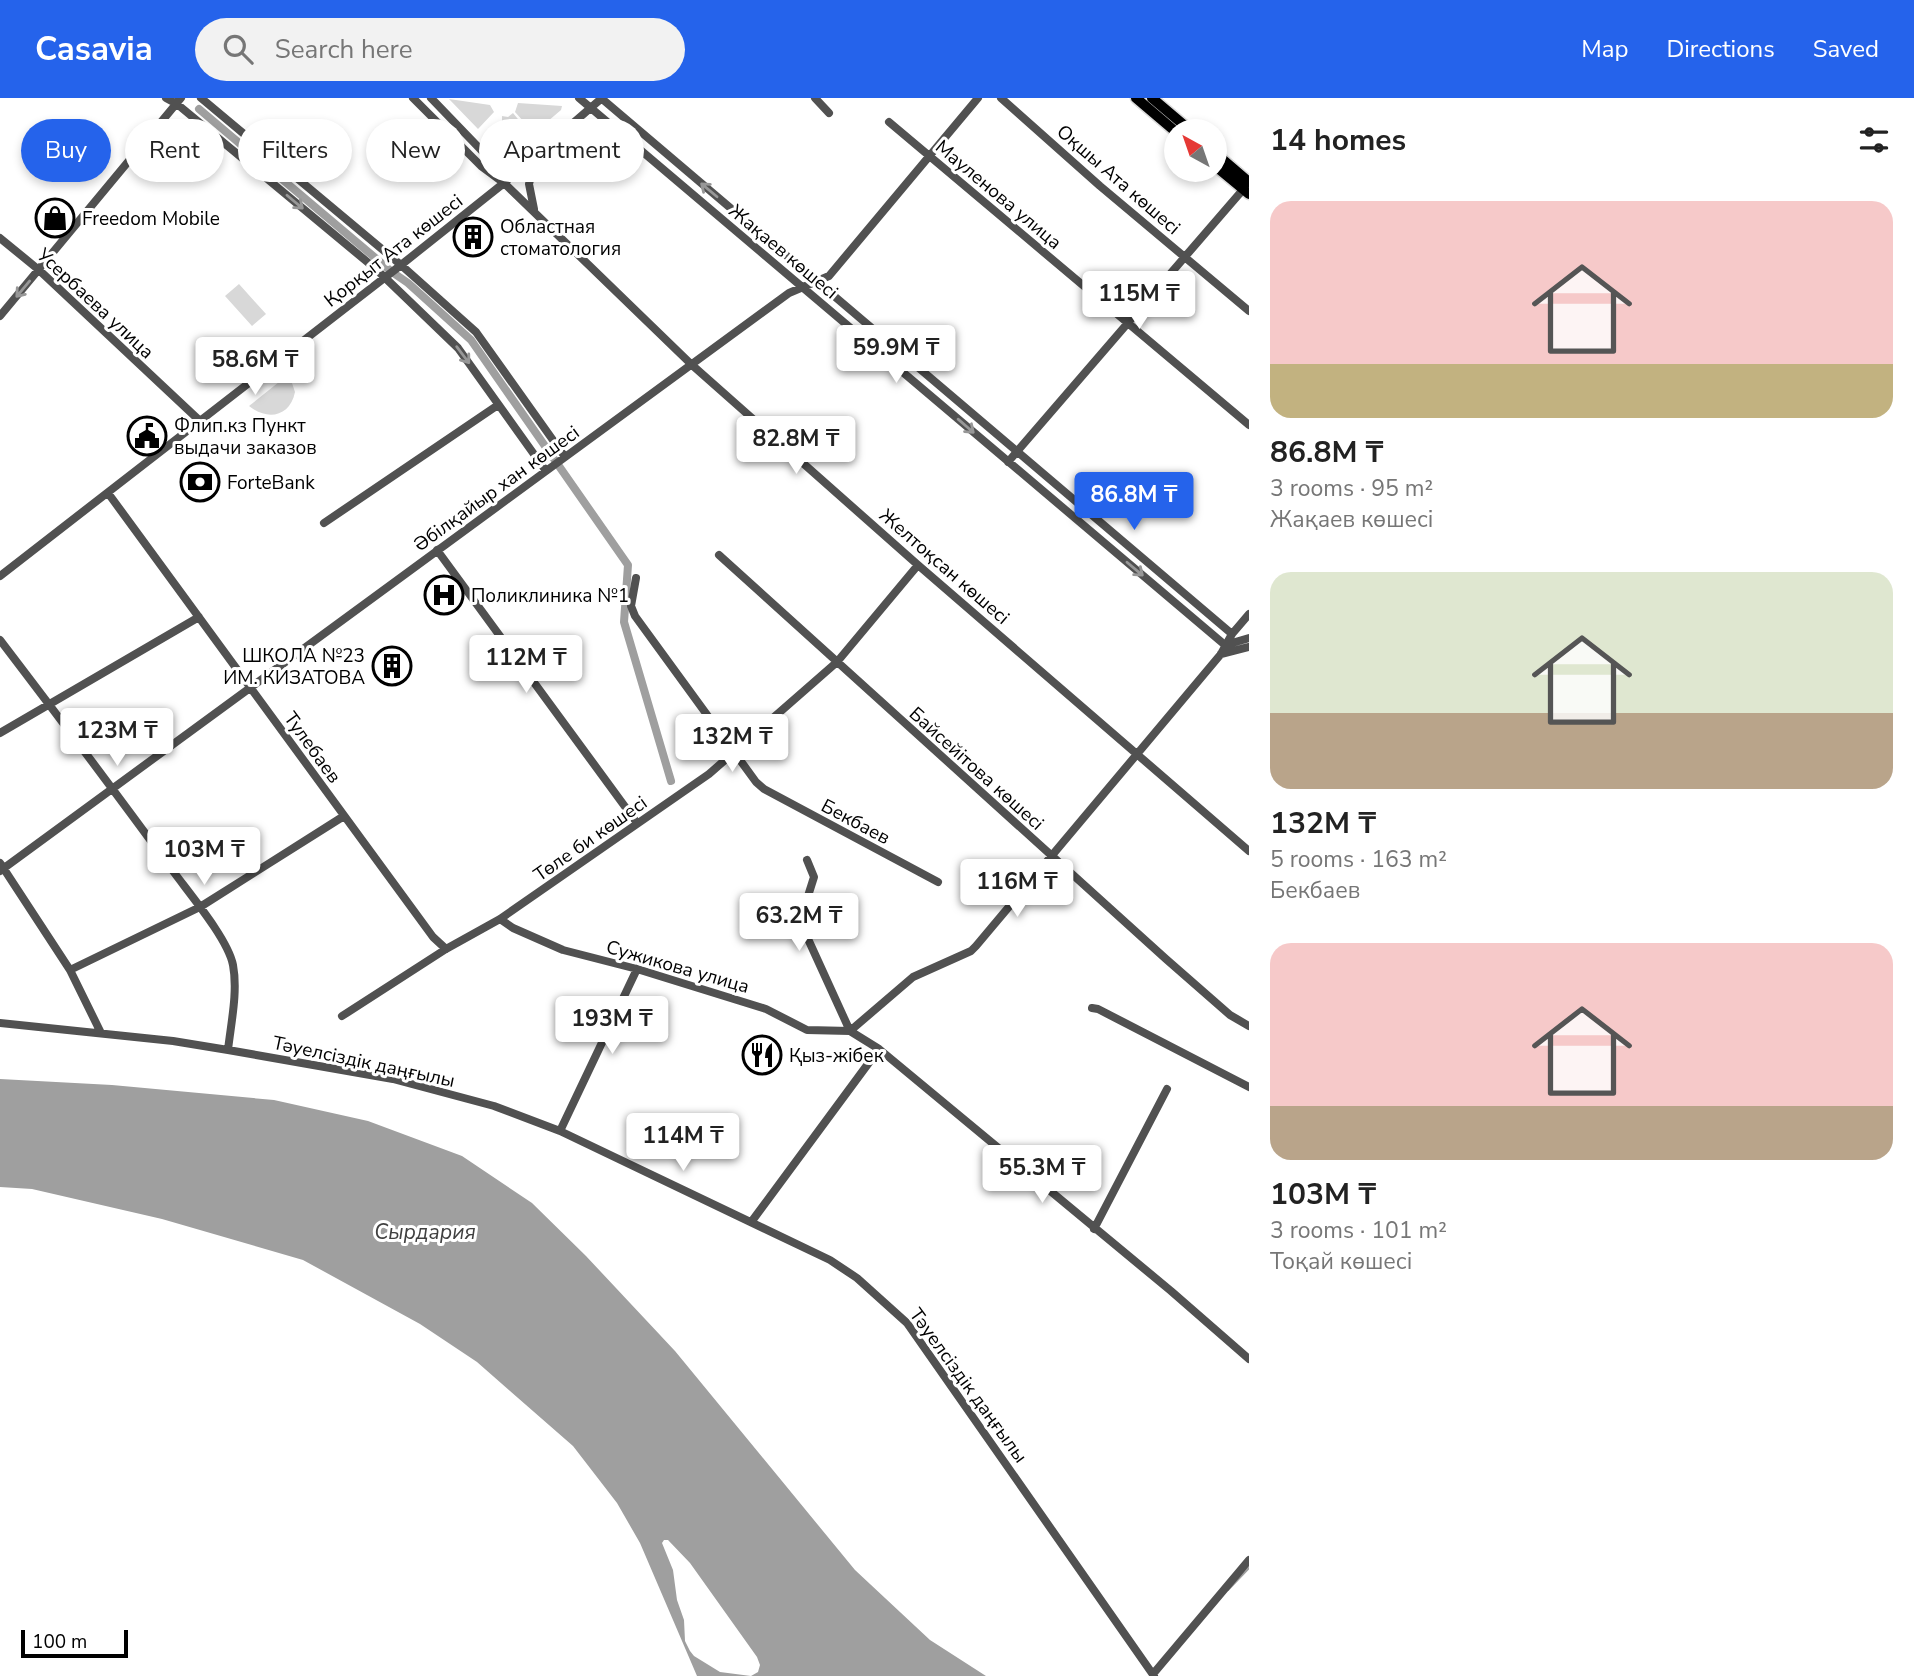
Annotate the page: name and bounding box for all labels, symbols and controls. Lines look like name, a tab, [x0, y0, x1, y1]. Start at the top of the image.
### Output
search box	[195, 18, 685, 81]
text: Casavia	[35, 27, 153, 72]
icon: search	[219, 30, 257, 68]
text: Search here	[275, 32, 413, 67]
text: Map	[1581, 33, 1628, 65]
text: Directions	[1666, 33, 1775, 65]
text: Saved	[1813, 33, 1879, 65]
chip: Buy	[21, 119, 111, 182]
chip: Rent	[125, 119, 224, 182]
chip: Filters	[238, 119, 352, 182]
chip: New	[366, 119, 465, 182]
chip: Apartment	[479, 119, 644, 182]
street label: Оқшы Ата көшесі	[1051, 119, 1186, 241]
north arrow	[1164, 119, 1227, 182]
map controls	[1164, 119, 1227, 182]
text: 14 homes	[1270, 120, 1406, 161]
icon: filters	[1855, 121, 1893, 159]
street label: Мауленова улица	[930, 134, 1067, 255]
one-way arrow	[700, 182, 718, 198]
street label: Қорқыт Ата көшесі	[319, 188, 468, 313]
one-way arrow	[286, 194, 304, 210]
shop icon: Freedom Mobile	[34, 197, 76, 239]
street label: Жақаев көшесі	[723, 198, 843, 305]
place label: Freedom Mobile	[82, 206, 220, 232]
place label: Областная стоматология	[500, 214, 621, 262]
building icon: Областная стоматология	[452, 216, 494, 258]
street label: Усербаева улица	[30, 242, 160, 365]
icon: home	[1519, 246, 1645, 372]
pin: 115M ₸	[1082, 272, 1196, 331]
text: 115M ₸	[1098, 278, 1180, 309]
one-way arrow	[15, 279, 31, 297]
pin: 59.9M ₸	[831, 326, 961, 385]
text: 59.9M ₸	[852, 332, 940, 363]
pin: 58.6M ₸	[190, 338, 320, 397]
text: 58.6M ₸	[211, 344, 299, 375]
one-way arrow	[456, 345, 470, 364]
place label: Флип.кз Пункт выдачи заказов	[174, 413, 317, 461]
public building icon: Флип.кз Пункт выдачи заказов	[126, 415, 168, 457]
pin: 82.8M ₸	[731, 416, 861, 476]
one-way arrow	[957, 418, 975, 434]
street label: Әбілқайыр хан көшесі	[408, 420, 585, 558]
text: 82.8M ₸	[752, 423, 840, 454]
text: 86.8M ₸	[1270, 432, 1384, 473]
bank icon: ForteBank	[179, 461, 221, 503]
place label: ForteBank	[227, 470, 315, 496]
pin: 86.8M ₸	[1069, 472, 1199, 532]
text: 3 rooms · 95 m²	[1270, 473, 1433, 504]
text: 86.8M ₸	[1090, 479, 1178, 510]
street label: Желтоқсан көшесі	[874, 503, 1015, 631]
text: Жақаев көшесі	[1270, 504, 1433, 535]
one-way arrow	[1126, 561, 1144, 577]
hospital icon: Поликлиника №1	[423, 574, 465, 616]
place label: Поликлиника №1	[471, 583, 629, 609]
icon: home	[1519, 617, 1645, 743]
pin: 112M ₸	[469, 636, 583, 695]
text: 112M ₸	[485, 642, 567, 673]
place label: ШКОЛА №23 ИМ. КИЗАТОВА	[223, 643, 365, 691]
building icon: ШКОЛА №23 ИМ. КИЗАТОВА	[371, 645, 413, 687]
street label: Байсейітова көшесі	[903, 701, 1049, 836]
street label: Тулебаев	[277, 707, 347, 789]
pin: 123M ₸	[60, 708, 174, 768]
pin: 132M ₸	[675, 714, 789, 774]
text: 123M ₸	[76, 715, 158, 746]
text: 132M ₸	[691, 721, 773, 752]
street label: Төле би көшесі	[529, 790, 653, 888]
street label: Бекбаев	[817, 793, 895, 851]
text: 132M ₸	[1270, 803, 1376, 844]
pin: 103M ₸	[147, 828, 261, 887]
text: 103M ₸	[163, 834, 245, 865]
text: 5 rooms · 163 m²	[1270, 844, 1447, 875]
pin: 116M ₸	[960, 860, 1074, 919]
text: 116M ₸	[976, 866, 1058, 897]
text: Бекбаев	[1270, 875, 1360, 906]
pin: 63.2M ₸	[734, 894, 864, 953]
text: 63.2M ₸	[755, 900, 843, 931]
street label: Сужикова улица	[603, 934, 752, 1000]
icon: home	[1519, 988, 1645, 1114]
pin: 193M ₸	[555, 996, 669, 1056]
text: 193M ₸	[571, 1003, 653, 1034]
street label: Тәуелсіздік даңғылы	[270, 1030, 457, 1094]
restaurant icon: Қыз-жібек	[741, 1034, 783, 1076]
place label: Қыз-жібек	[789, 1043, 884, 1069]
pin: 114M ₸	[626, 1114, 740, 1173]
text: 114M ₸	[642, 1120, 724, 1151]
pin: 55.3M ₸	[977, 1146, 1107, 1205]
text: 55.3M ₸	[998, 1152, 1086, 1183]
text: 103M ₸	[1270, 1174, 1376, 1215]
text: 3 rooms · 101 m²	[1270, 1215, 1447, 1246]
water label: Сырдария	[374, 1218, 476, 1246]
text: Тоқай көшесі	[1270, 1246, 1412, 1277]
street label: Тәуелсіздік даңғылы	[903, 1303, 1033, 1468]
scale bar	[21, 1627, 128, 1659]
text: 100 m	[32, 1629, 87, 1655]

